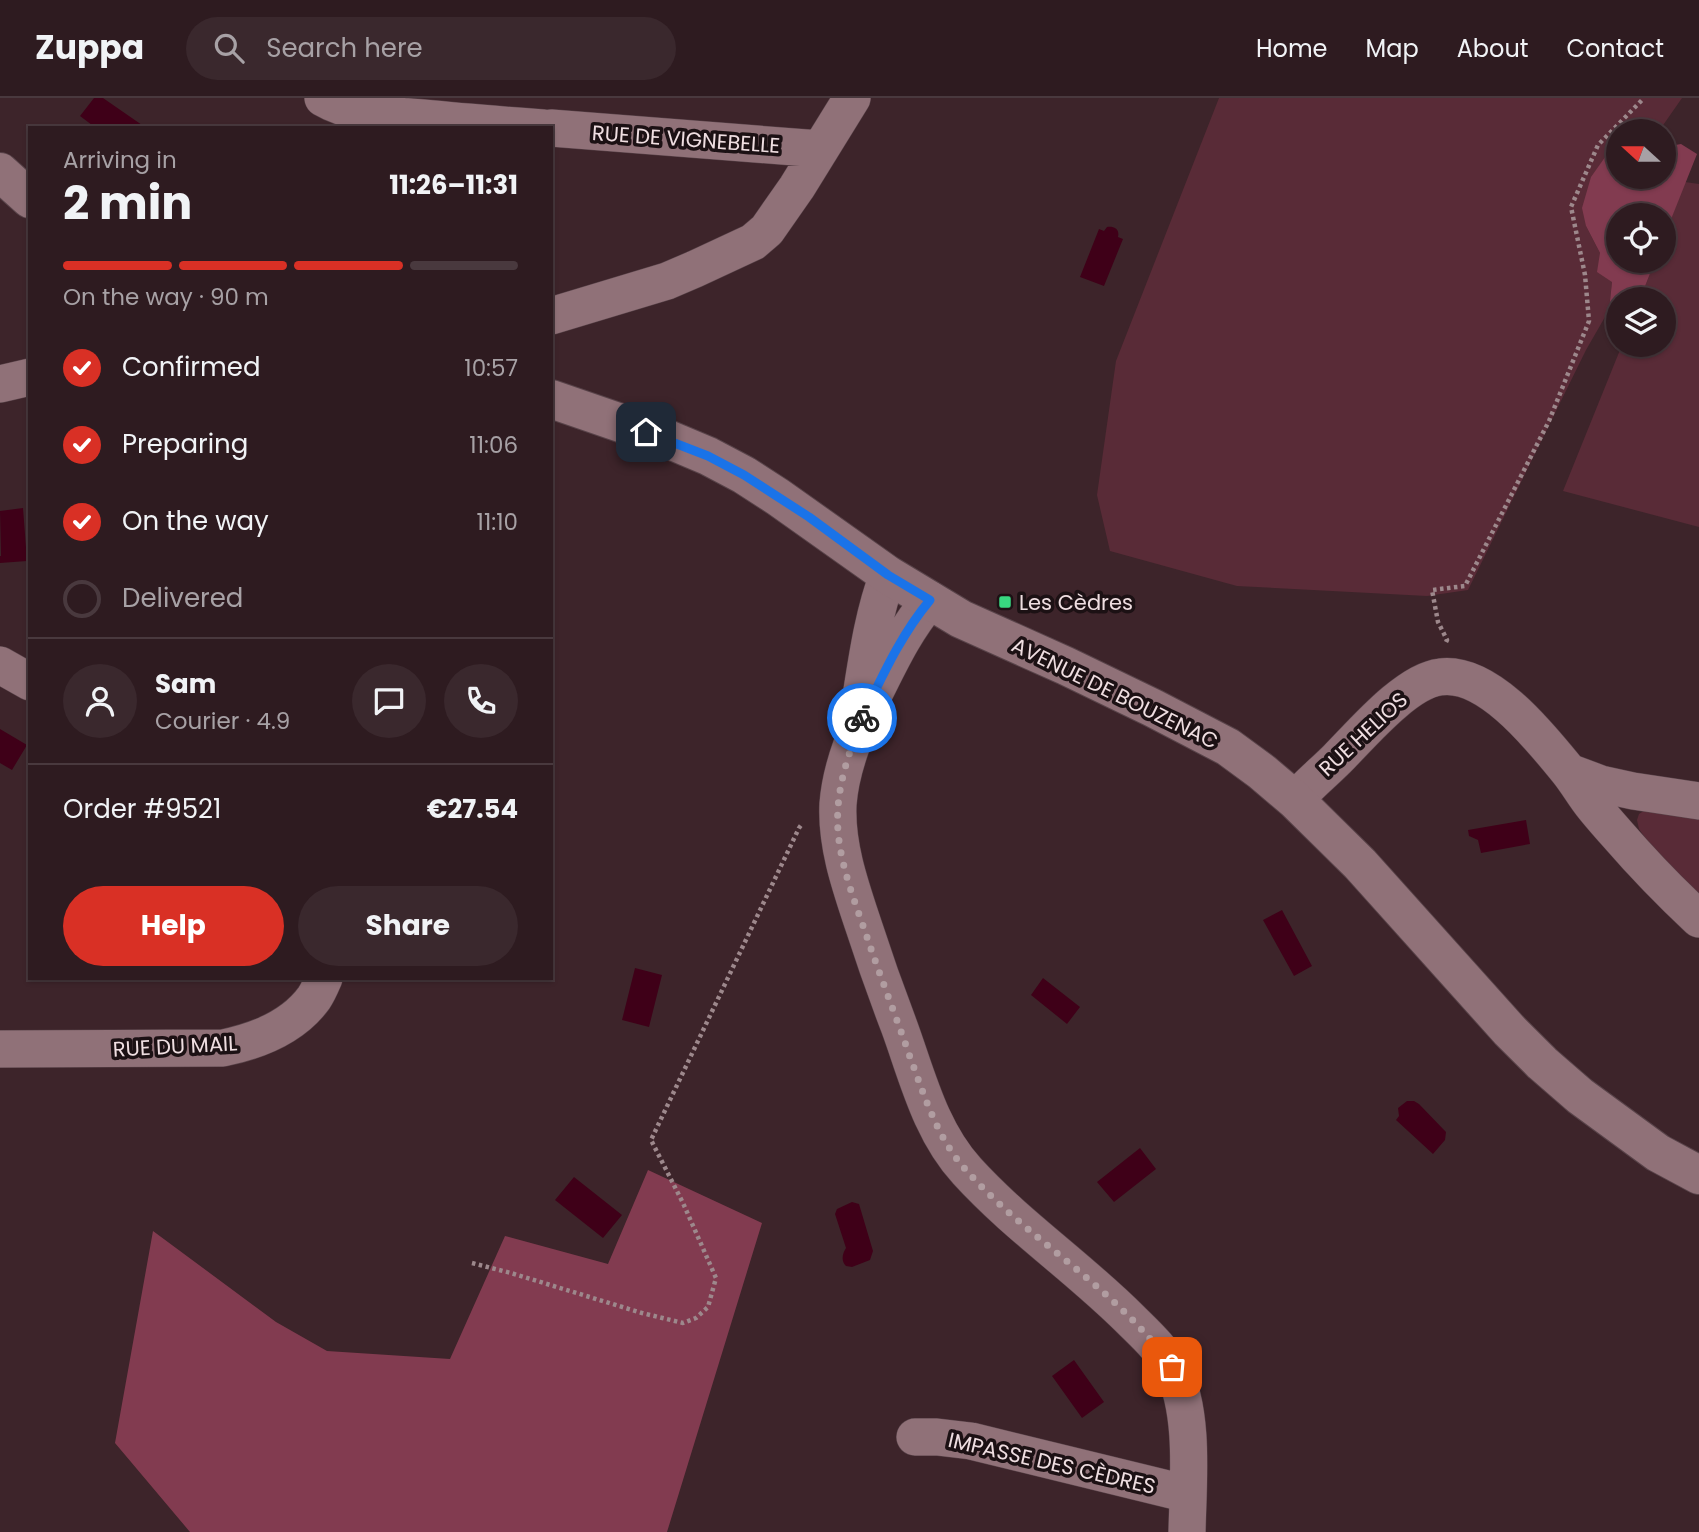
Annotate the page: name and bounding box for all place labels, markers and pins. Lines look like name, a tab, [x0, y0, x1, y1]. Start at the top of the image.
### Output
pin	[616, 402, 676, 462]
place label: Les Cèdres	[1019, 588, 1133, 617]
marker: Les Cèdres	[997, 594, 1013, 610]
pin	[1142, 1337, 1202, 1397]

